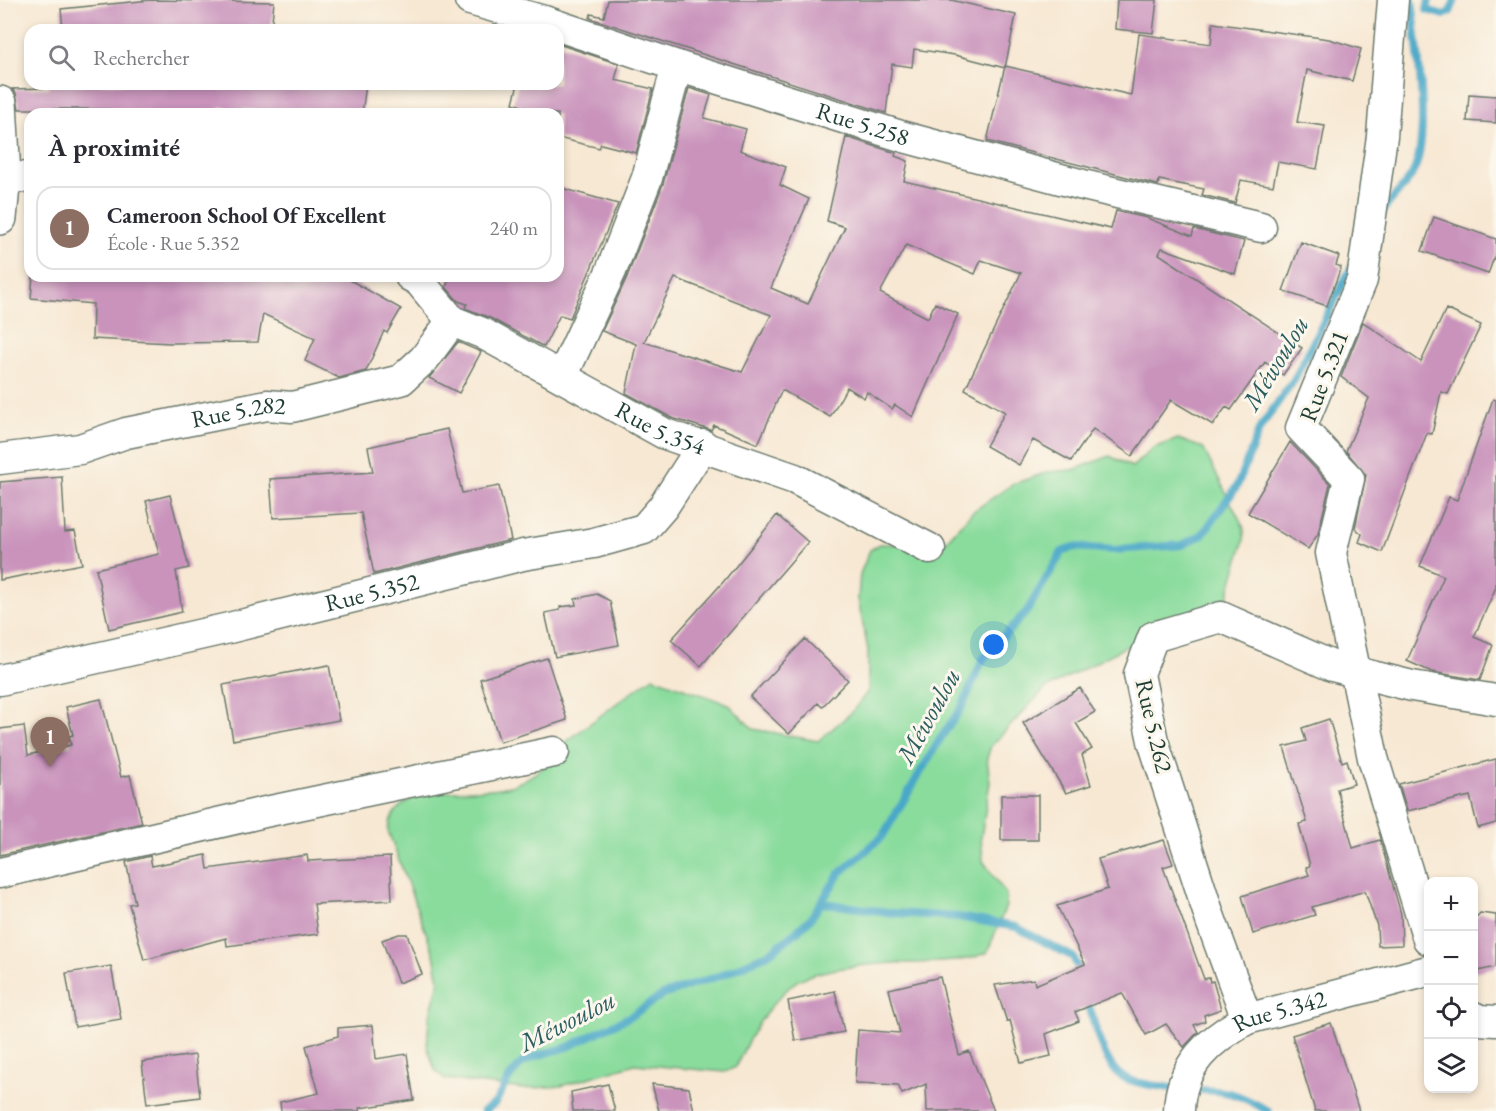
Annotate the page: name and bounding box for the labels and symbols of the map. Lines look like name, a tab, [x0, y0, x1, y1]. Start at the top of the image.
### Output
street label: Rue 5.258	[813, 95, 913, 153]
water label: Méwoulou	[1233, 310, 1316, 418]
street label: Rue 5.321	[1292, 326, 1355, 426]
street label: Rue 5.282	[188, 389, 287, 435]
street label: Rue 5.354	[610, 394, 710, 462]
street label: Rue 5.352	[322, 565, 422, 619]
your location	[979, 630, 1008, 659]
water label: Méwoulou	[887, 662, 968, 771]
street label: Rue 5.262	[1129, 676, 1180, 776]
pin: 1	[31, 718, 70, 767]
water label: Méwoulou	[511, 982, 621, 1061]
street label: Rue 5.342	[1226, 983, 1330, 1039]

